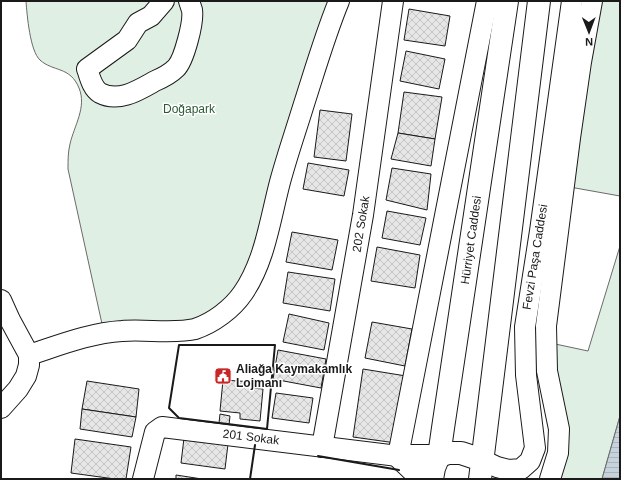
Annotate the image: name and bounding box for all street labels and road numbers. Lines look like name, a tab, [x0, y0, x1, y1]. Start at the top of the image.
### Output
street label: 202 Sokak	[350, 194, 373, 253]
street label: Hürriyet Caddesi	[458, 195, 484, 285]
street label: Fevzi Paşa Caddesi	[520, 203, 550, 311]
street label: 201 Sokak	[222, 427, 281, 448]

